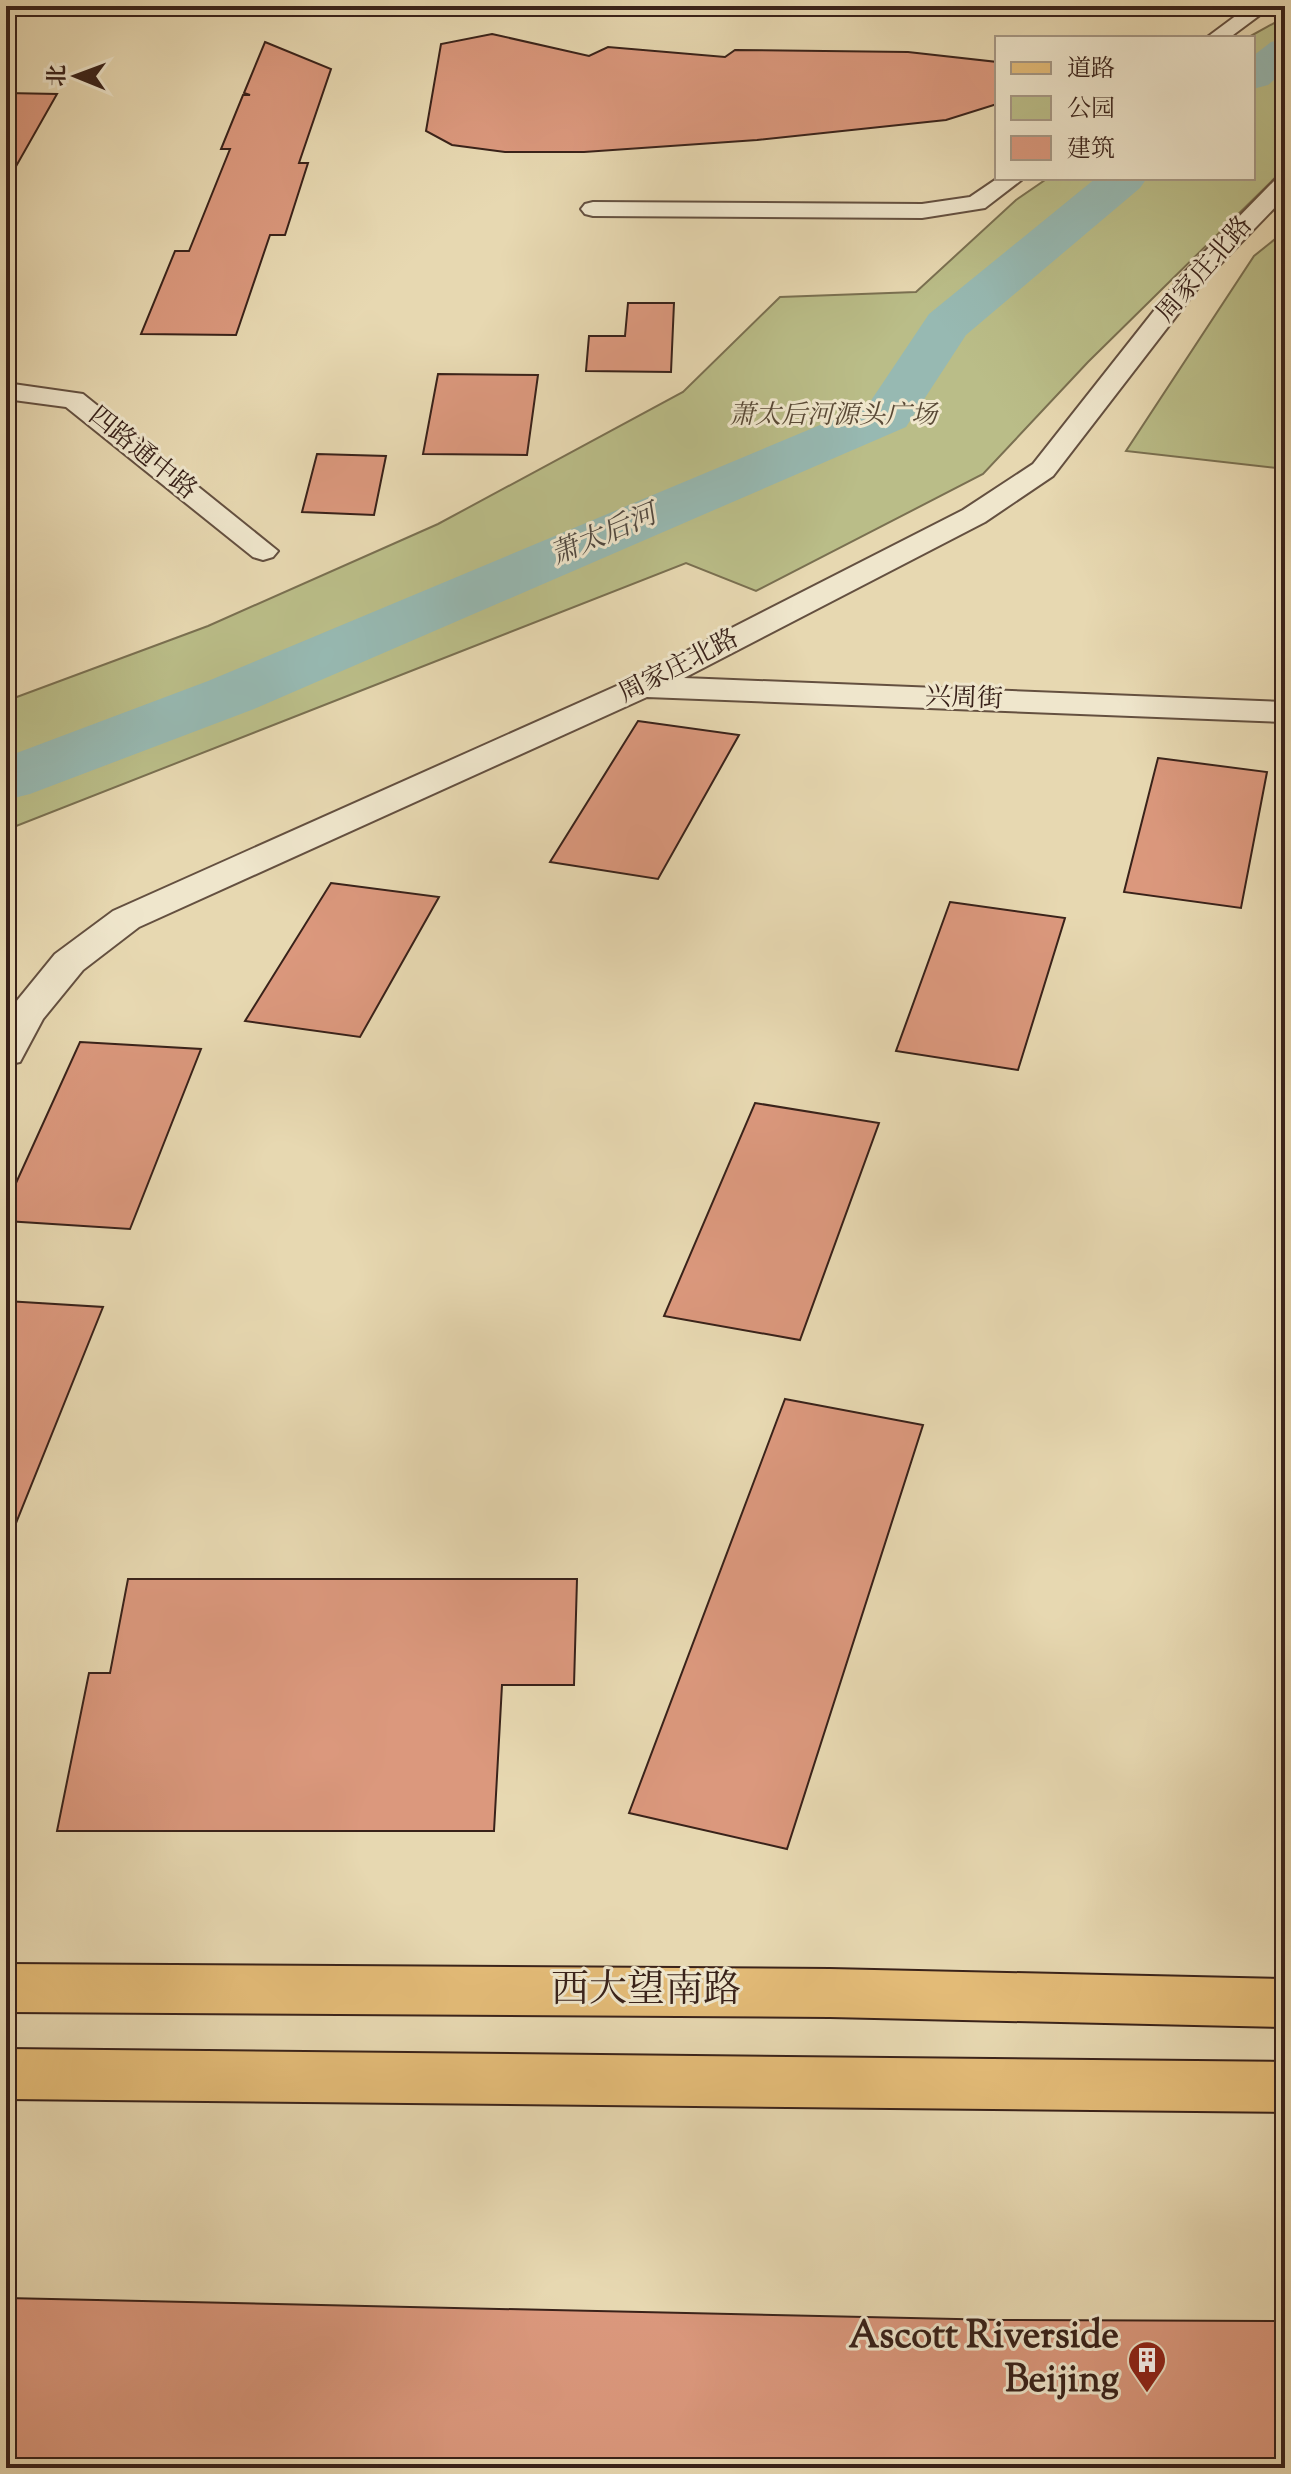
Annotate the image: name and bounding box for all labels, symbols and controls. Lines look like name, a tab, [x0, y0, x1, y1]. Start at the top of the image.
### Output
north arrow	[36, 36, 116, 116]
legend	[995, 36, 1255, 180]
text: 道路	[1067, 53, 1115, 87]
text: 北	[43, 64, 75, 87]
text: 公园	[1067, 93, 1115, 127]
text: 建筑	[1067, 133, 1115, 167]
street label: 周家庄北路	[1148, 209, 1262, 331]
park label: 萧太后河源头广场	[729, 398, 939, 435]
street label: 四路通中路	[80, 399, 204, 509]
water label: 萧太后河	[545, 494, 668, 576]
street label: 周家庄北路	[613, 621, 745, 713]
street label: 兴周街	[924, 679, 1004, 719]
street label: 西大望南路	[551, 1965, 741, 2019]
place label: Ascott Riverside Beijing	[848, 2311, 1119, 2409]
building icon: Ascott Riverside Beijing	[1126, 2339, 1168, 2394]

